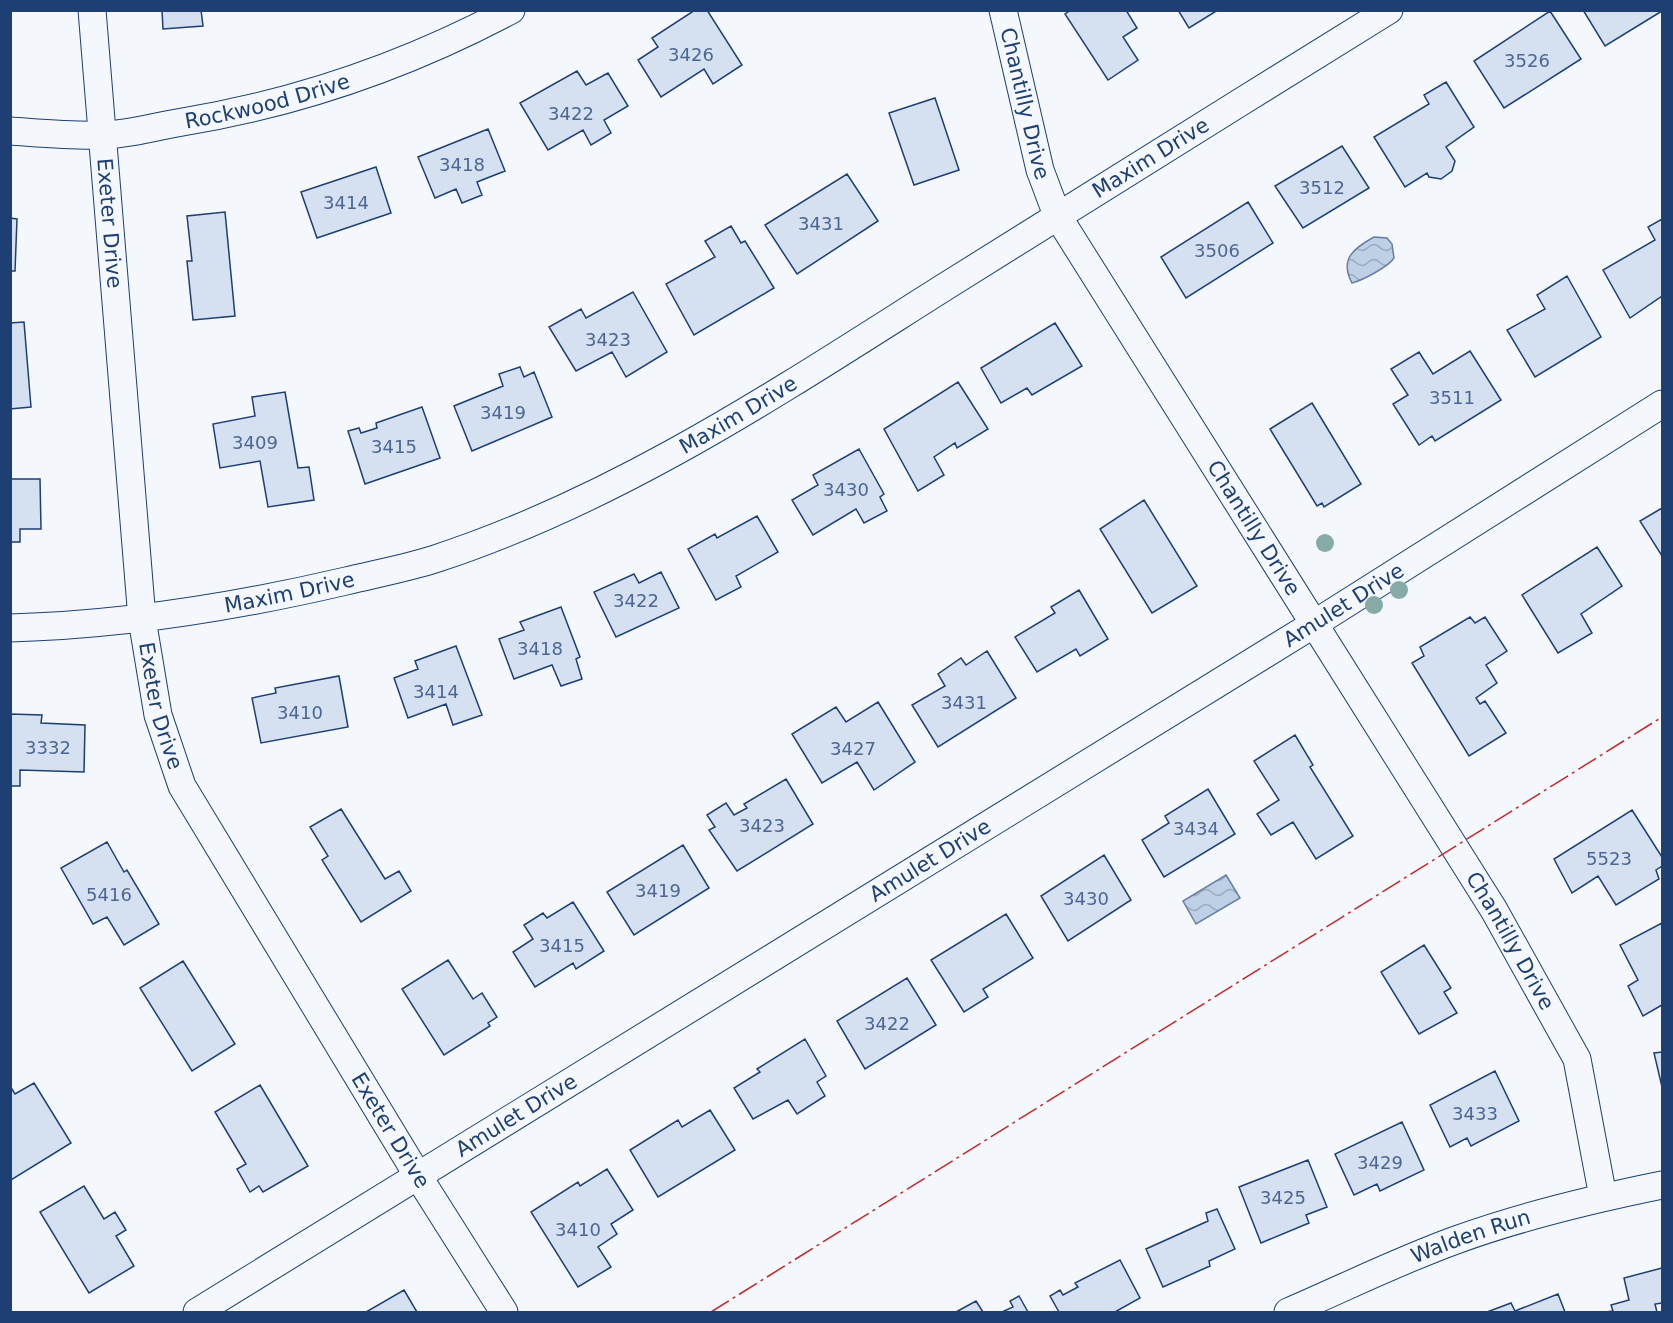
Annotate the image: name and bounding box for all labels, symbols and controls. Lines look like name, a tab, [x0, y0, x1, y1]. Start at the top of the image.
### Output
street label: Chantilly Drive	[995, 25, 1055, 183]
house number: 3426	[668, 44, 714, 65]
house number: 3526	[1504, 50, 1550, 71]
street label: Rockwood Drive	[183, 69, 353, 133]
house number: 3422	[548, 103, 594, 124]
street label: Maxim Drive	[1088, 113, 1213, 203]
house number: 3418	[439, 154, 485, 175]
street label: Exeter Drive	[92, 157, 127, 289]
house number: 3512	[1299, 177, 1345, 198]
house number: 3414	[323, 192, 369, 213]
house number: 3431	[798, 213, 844, 234]
house number: 3506	[1194, 240, 1240, 261]
house number: 3423	[585, 329, 631, 350]
street label: Maxim Drive	[675, 371, 802, 459]
house number: 3511	[1429, 387, 1475, 408]
house number: 3419	[480, 402, 526, 423]
house number: 3409	[232, 432, 278, 453]
house number: 3415	[371, 436, 417, 457]
street label: Chantilly Drive	[1202, 456, 1305, 600]
house number: 3430	[823, 479, 869, 500]
street label: Amulet Drive	[1279, 558, 1408, 652]
street label: Maxim Drive	[222, 567, 357, 618]
house number: 3422	[613, 590, 659, 611]
house number: 3418	[517, 638, 563, 659]
street label: Exeter Drive	[134, 640, 188, 773]
house number: 3414	[413, 681, 459, 702]
house number: 3431	[941, 692, 987, 713]
house number: 3410	[277, 702, 323, 723]
house number: 3332	[25, 737, 71, 758]
house number: 3427	[830, 738, 876, 759]
street label: Amulet Drive	[865, 814, 995, 907]
house number: 3423	[739, 815, 785, 836]
house number: 3434	[1173, 818, 1219, 839]
house number: 5523	[1586, 848, 1632, 869]
street label: Chantilly Drive	[1461, 867, 1559, 1014]
house number: 3419	[635, 880, 681, 901]
house number: 5416	[86, 884, 132, 905]
house number: 3430	[1063, 888, 1109, 909]
house number: 3415	[539, 935, 585, 956]
house number: 3422	[864, 1013, 910, 1034]
street label: Exeter Drive	[346, 1068, 435, 1193]
street label: Amulet Drive	[451, 1069, 581, 1162]
house number: 3433	[1452, 1103, 1498, 1124]
house number: 3429	[1357, 1152, 1403, 1173]
house number: 3425	[1260, 1187, 1306, 1208]
street label: Walden Run	[1408, 1205, 1533, 1268]
house number: 3410	[555, 1219, 601, 1240]

